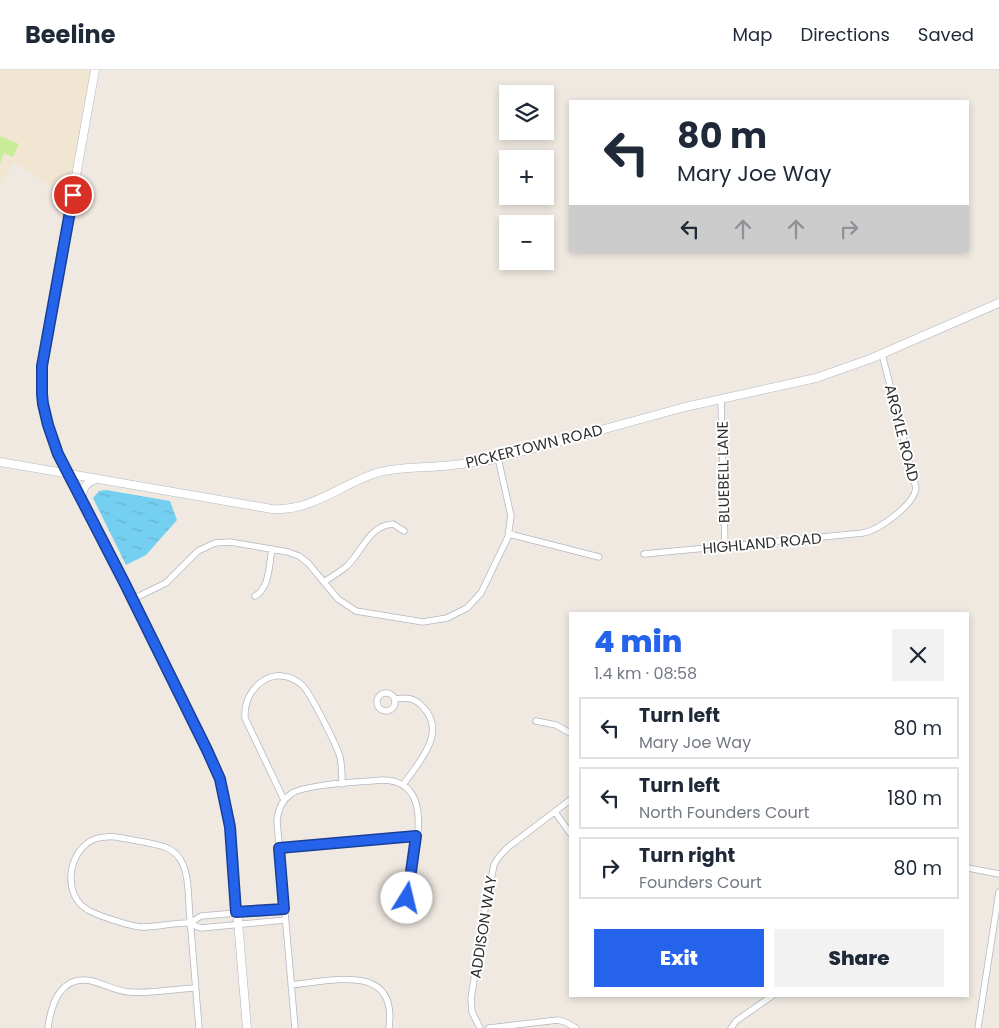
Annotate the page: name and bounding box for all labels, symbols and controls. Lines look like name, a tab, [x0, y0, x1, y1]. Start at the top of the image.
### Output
text: Beeline	[25, 18, 116, 51]
text: Map	[733, 22, 772, 47]
text: Directions	[800, 22, 890, 47]
text: Saved	[918, 22, 974, 47]
map controls	[499, 85, 554, 270]
button: layers	[499, 85, 554, 140]
text: 80 m	[677, 111, 767, 160]
icon: left	[594, 120, 659, 185]
button: +	[499, 150, 554, 205]
text: Mary Joe Way	[677, 158, 831, 189]
pin	[52, 174, 94, 216]
icon: arrive	[59, 181, 87, 209]
button: −	[499, 215, 554, 270]
icon: left	[676, 215, 704, 243]
icon: ahead	[729, 215, 757, 243]
icon: ahead	[782, 215, 810, 243]
icon: right	[835, 215, 863, 243]
street label: ARGYLE ROAD	[880, 382, 924, 484]
street label: PICKERTOWN ROAD	[463, 419, 605, 473]
street label: BLUEBELL LANE	[712, 421, 734, 523]
street label: HIGHLAND ROAD	[702, 527, 822, 559]
text: 4 min	[594, 620, 682, 663]
button: close	[892, 629, 944, 681]
text: 1.4 km · 08:58	[594, 662, 697, 685]
text: Turn left	[639, 702, 720, 729]
icon: left	[596, 714, 624, 742]
text: 80 m	[893, 715, 942, 742]
text: Mary Joe Way	[639, 731, 751, 754]
text: Turn left	[639, 772, 720, 799]
icon: left	[596, 784, 624, 812]
text: 180 m	[887, 785, 942, 812]
text: North Founders Court	[639, 801, 810, 824]
text: Turn right	[639, 842, 735, 869]
icon: right	[596, 854, 624, 882]
text: 80 m	[893, 855, 942, 882]
position arrow	[380, 871, 432, 923]
text: Founders Court	[639, 871, 762, 894]
street label: ADDISON WAY	[465, 874, 502, 980]
button: Exit	[594, 929, 764, 987]
button: Share	[774, 929, 944, 987]

